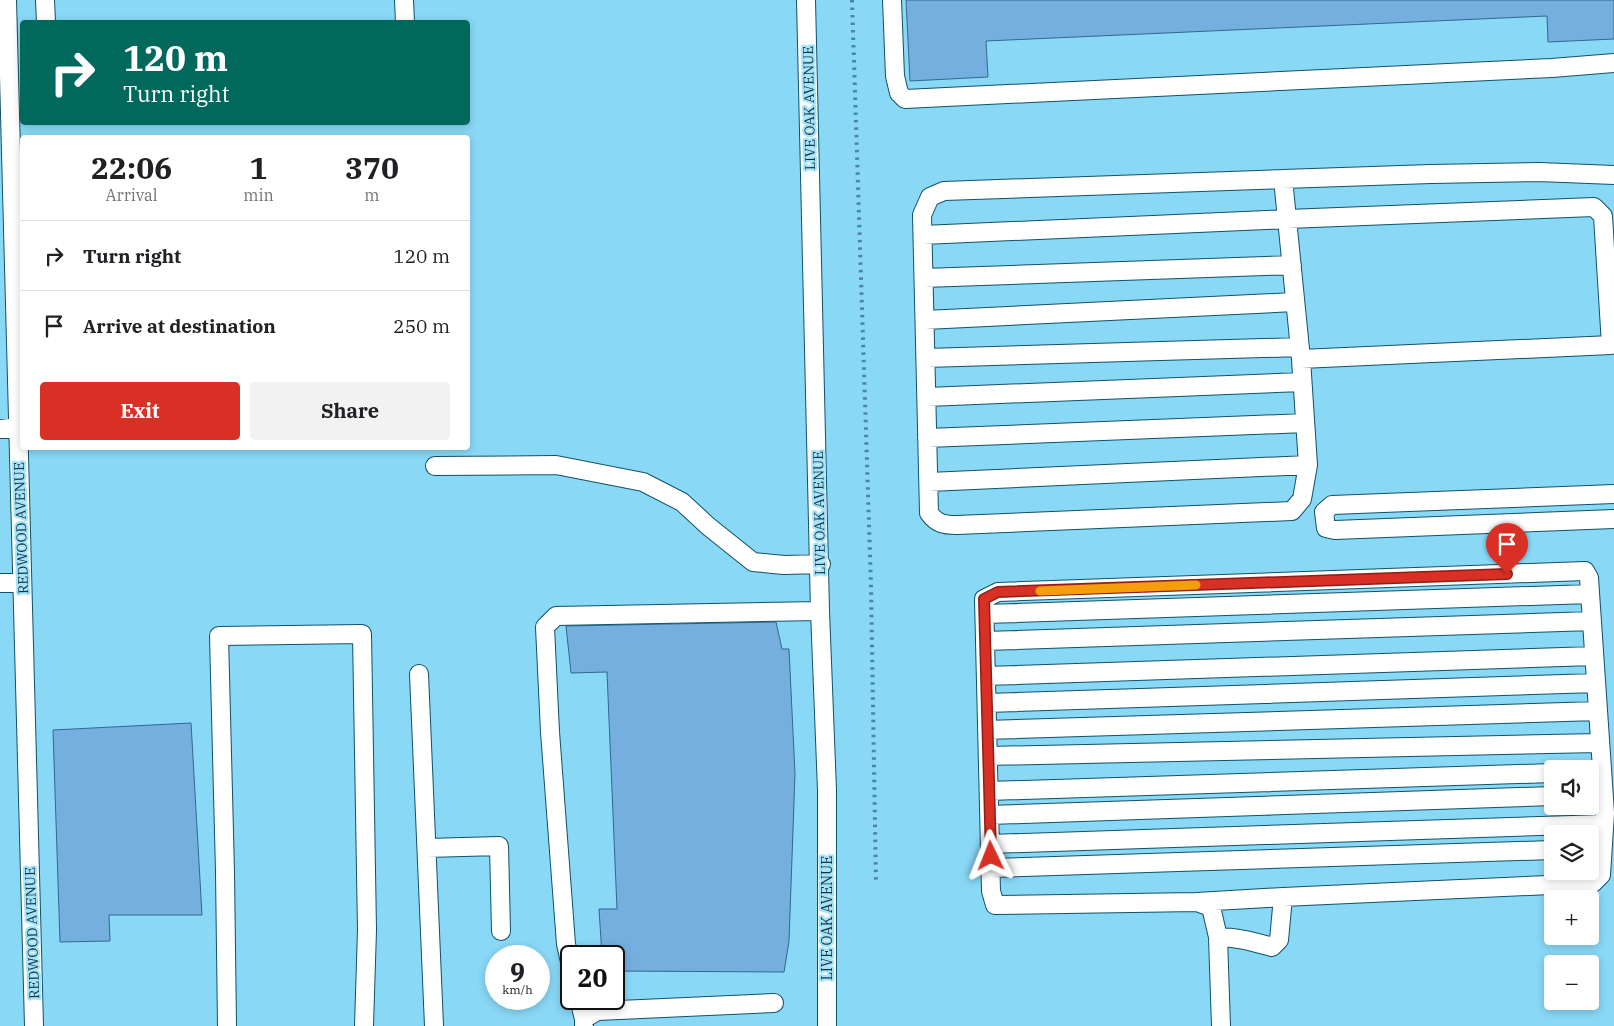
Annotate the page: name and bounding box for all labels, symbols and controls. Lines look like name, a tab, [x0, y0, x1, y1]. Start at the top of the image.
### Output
text: 120 m	[123, 35, 228, 81]
icon: right	[40, 40, 105, 105]
street label: LIVE OAK AVENUE	[799, 46, 819, 170]
text: Turn right	[123, 79, 230, 108]
text: 22:06	[91, 148, 172, 187]
text: 1	[250, 148, 268, 187]
text: 370	[345, 148, 399, 187]
text: Arrival	[106, 185, 158, 205]
text: min	[243, 185, 274, 205]
text: m	[364, 185, 380, 205]
icon: right	[40, 242, 68, 270]
text: Turn right	[83, 244, 181, 268]
text: 120 m	[393, 244, 450, 268]
icon: arrive	[40, 312, 68, 340]
text: Arrive at destination	[83, 314, 276, 338]
text: 250 m	[393, 314, 450, 338]
button: Exit	[40, 382, 240, 440]
button: Share	[250, 382, 450, 440]
street label: LIVE OAK AVENUE	[809, 451, 829, 575]
street label: REDWOOD AVENUE	[10, 462, 32, 594]
pin	[1486, 523, 1528, 574]
icon: arrive	[1493, 530, 1521, 558]
map controls	[1544, 760, 1599, 1010]
button: sound	[1544, 760, 1599, 815]
button: layers	[1544, 825, 1599, 880]
position arrow	[964, 829, 1016, 881]
street label: LIVE OAK AVENUE	[818, 856, 836, 980]
street label: REDWOOD AVENUE	[21, 867, 43, 999]
button: +	[1544, 890, 1599, 945]
speed limit sign: 20	[560, 945, 625, 1010]
text: 9	[510, 955, 525, 988]
button: −	[1544, 955, 1599, 1010]
text: km/h	[502, 982, 533, 997]

